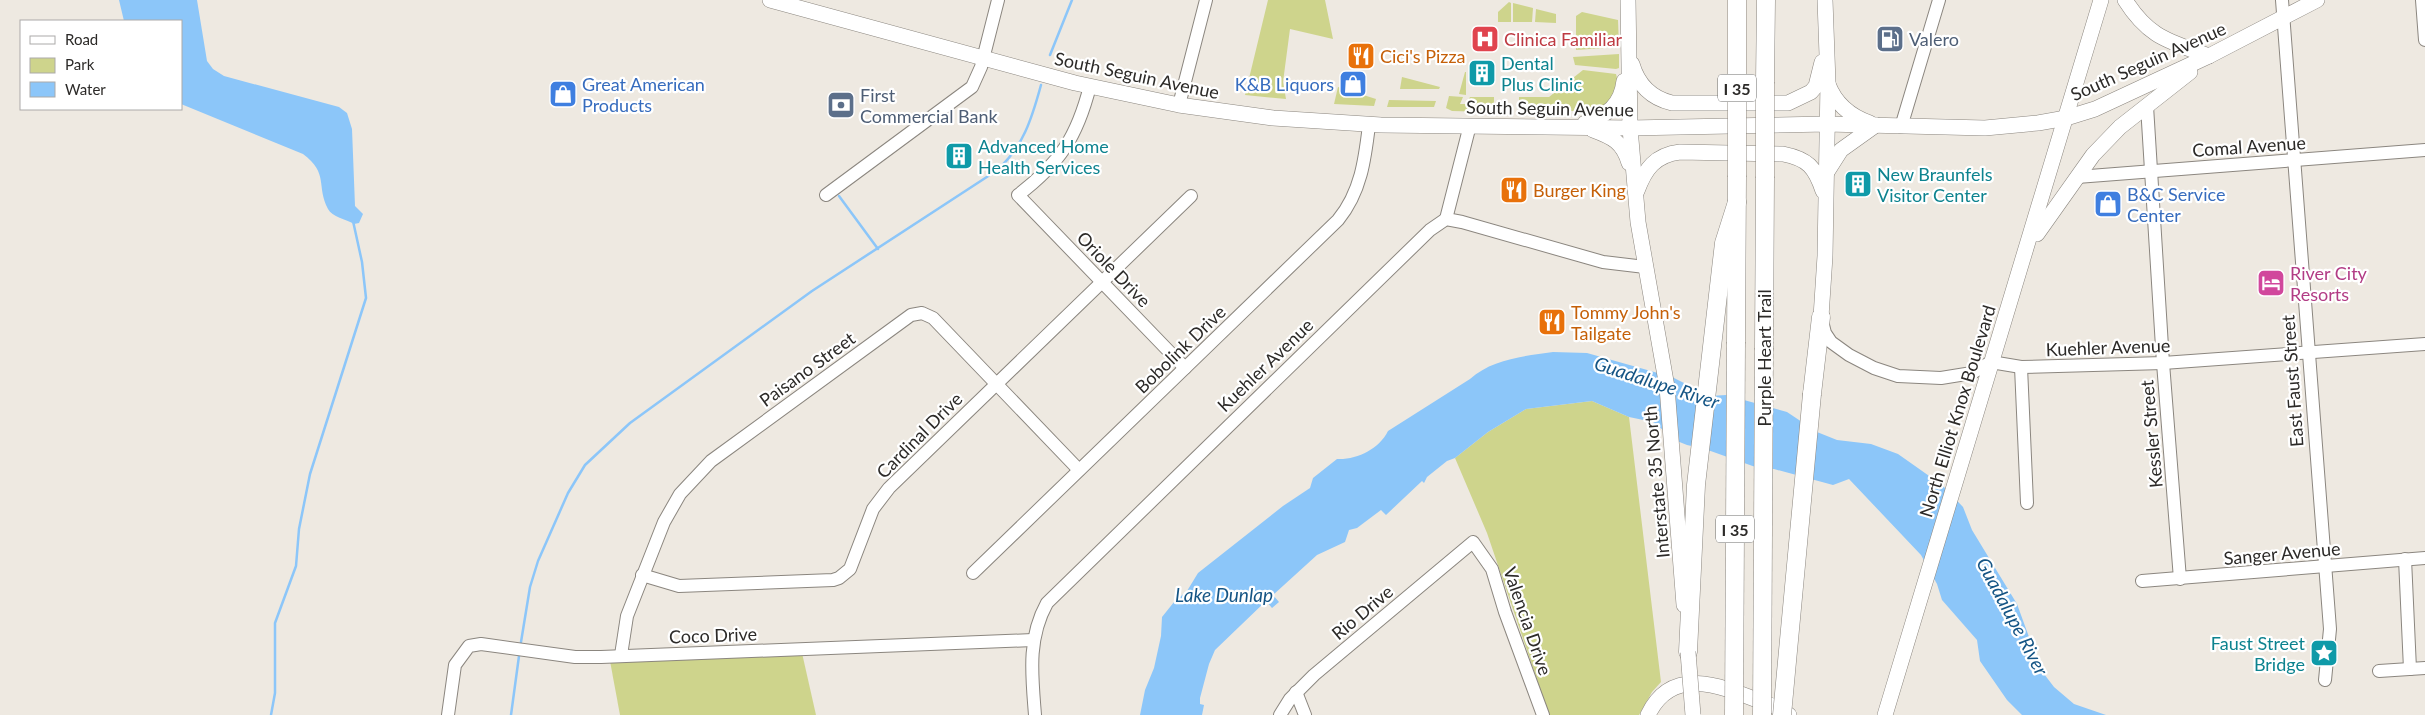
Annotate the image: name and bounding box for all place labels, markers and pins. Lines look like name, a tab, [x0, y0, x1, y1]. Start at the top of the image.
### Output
hospital icon: Clinica Familiar	[1470, 24, 1500, 54]
fuel station icon: Valero	[1875, 24, 1905, 54]
place label: Clinica Familiar	[1504, 28, 1623, 50]
place label: Valero	[1909, 28, 1959, 50]
restaurant icon: Cici's Pizza	[1346, 41, 1376, 71]
place label: Cici's Pizza	[1380, 45, 1465, 67]
place label: Dental Plus Clinic	[1501, 52, 1582, 95]
building icon: Dental Plus Clinic	[1467, 58, 1497, 88]
shop icon: K&B Liquors	[1338, 69, 1368, 99]
place label: Great American Products	[582, 73, 705, 116]
place label: K&B Liquors	[1235, 73, 1334, 95]
shop icon: Great American Products	[548, 79, 578, 109]
place label: First Commercial Bank	[860, 84, 999, 127]
bank icon: First Commercial Bank	[826, 90, 856, 120]
place label: Advanced Home Health Services	[978, 135, 1109, 178]
building icon: Advanced Home Health Services	[944, 141, 974, 171]
place label: New Braunfels Visitor Center	[1877, 163, 1993, 206]
building icon: New Braunfels Visitor Center	[1843, 169, 1873, 199]
restaurant icon: Burger King	[1499, 175, 1529, 205]
place label: Burger King	[1533, 179, 1626, 201]
place label: B&C Service Center	[2127, 183, 2225, 226]
shop icon: B&C Service Center	[2093, 189, 2123, 219]
place label: River City Resorts	[2290, 262, 2368, 305]
hotel icon: River City Resorts	[2256, 268, 2286, 298]
place label: Tommy John's Tailgate	[1571, 301, 1681, 344]
restaurant icon: Tommy John's Tailgate	[1537, 307, 1567, 337]
place label: Faust Street Bridge	[2211, 632, 2306, 675]
place icon: Faust Street Bridge	[2309, 638, 2339, 668]

